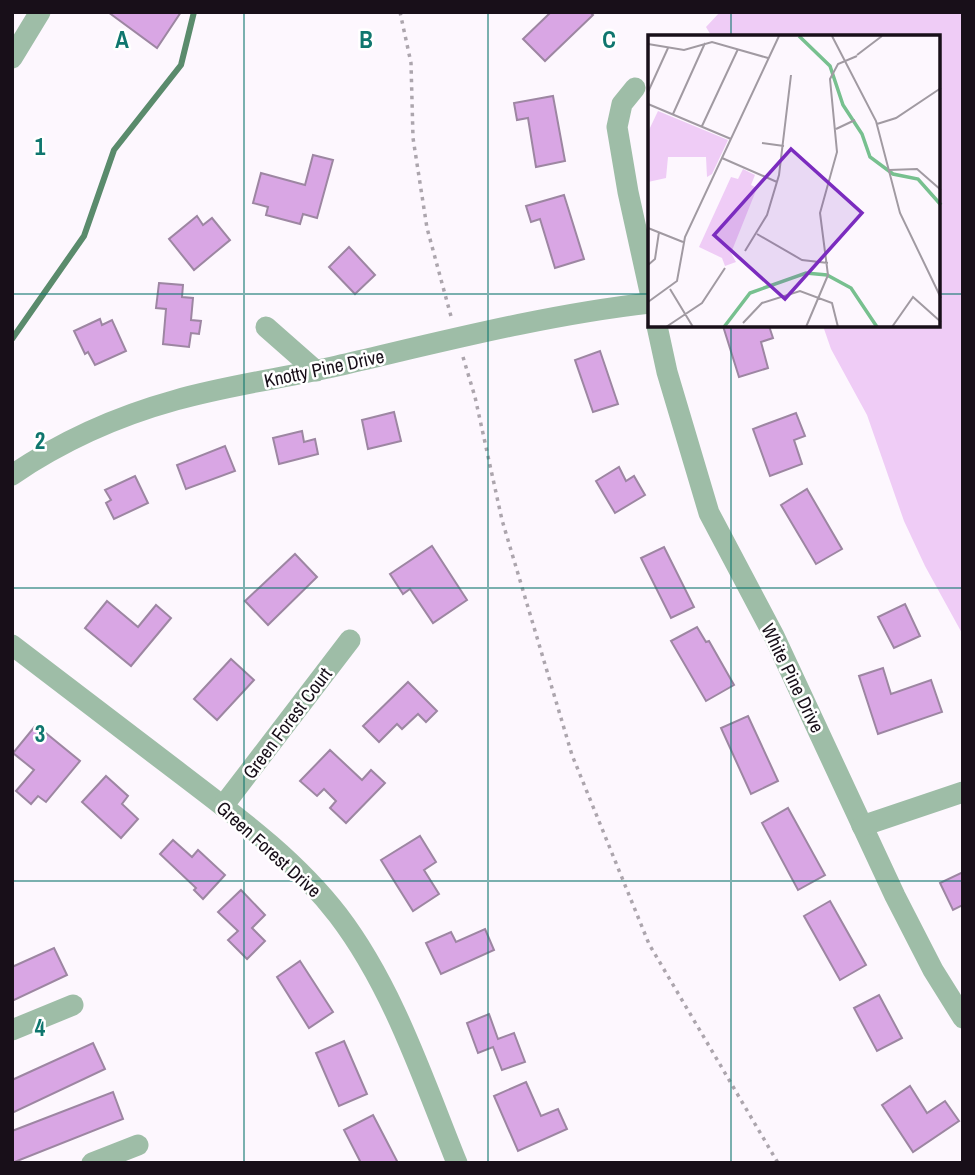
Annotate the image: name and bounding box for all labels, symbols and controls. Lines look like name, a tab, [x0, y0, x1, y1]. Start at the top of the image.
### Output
text: A	[115, 24, 129, 55]
text: B	[359, 24, 373, 55]
text: C	[602, 24, 616, 55]
inset map	[648, 35, 940, 327]
text: 1	[35, 131, 46, 162]
street label: Knotty Pine Drive	[262, 343, 386, 393]
text: 2	[35, 425, 45, 456]
street label: White Pine Drive	[755, 619, 831, 737]
street label: Green Forest Court	[236, 661, 338, 784]
text: 3	[35, 718, 45, 749]
street label: Green Forest Drive	[211, 795, 327, 903]
text: 4	[35, 1012, 46, 1043]

